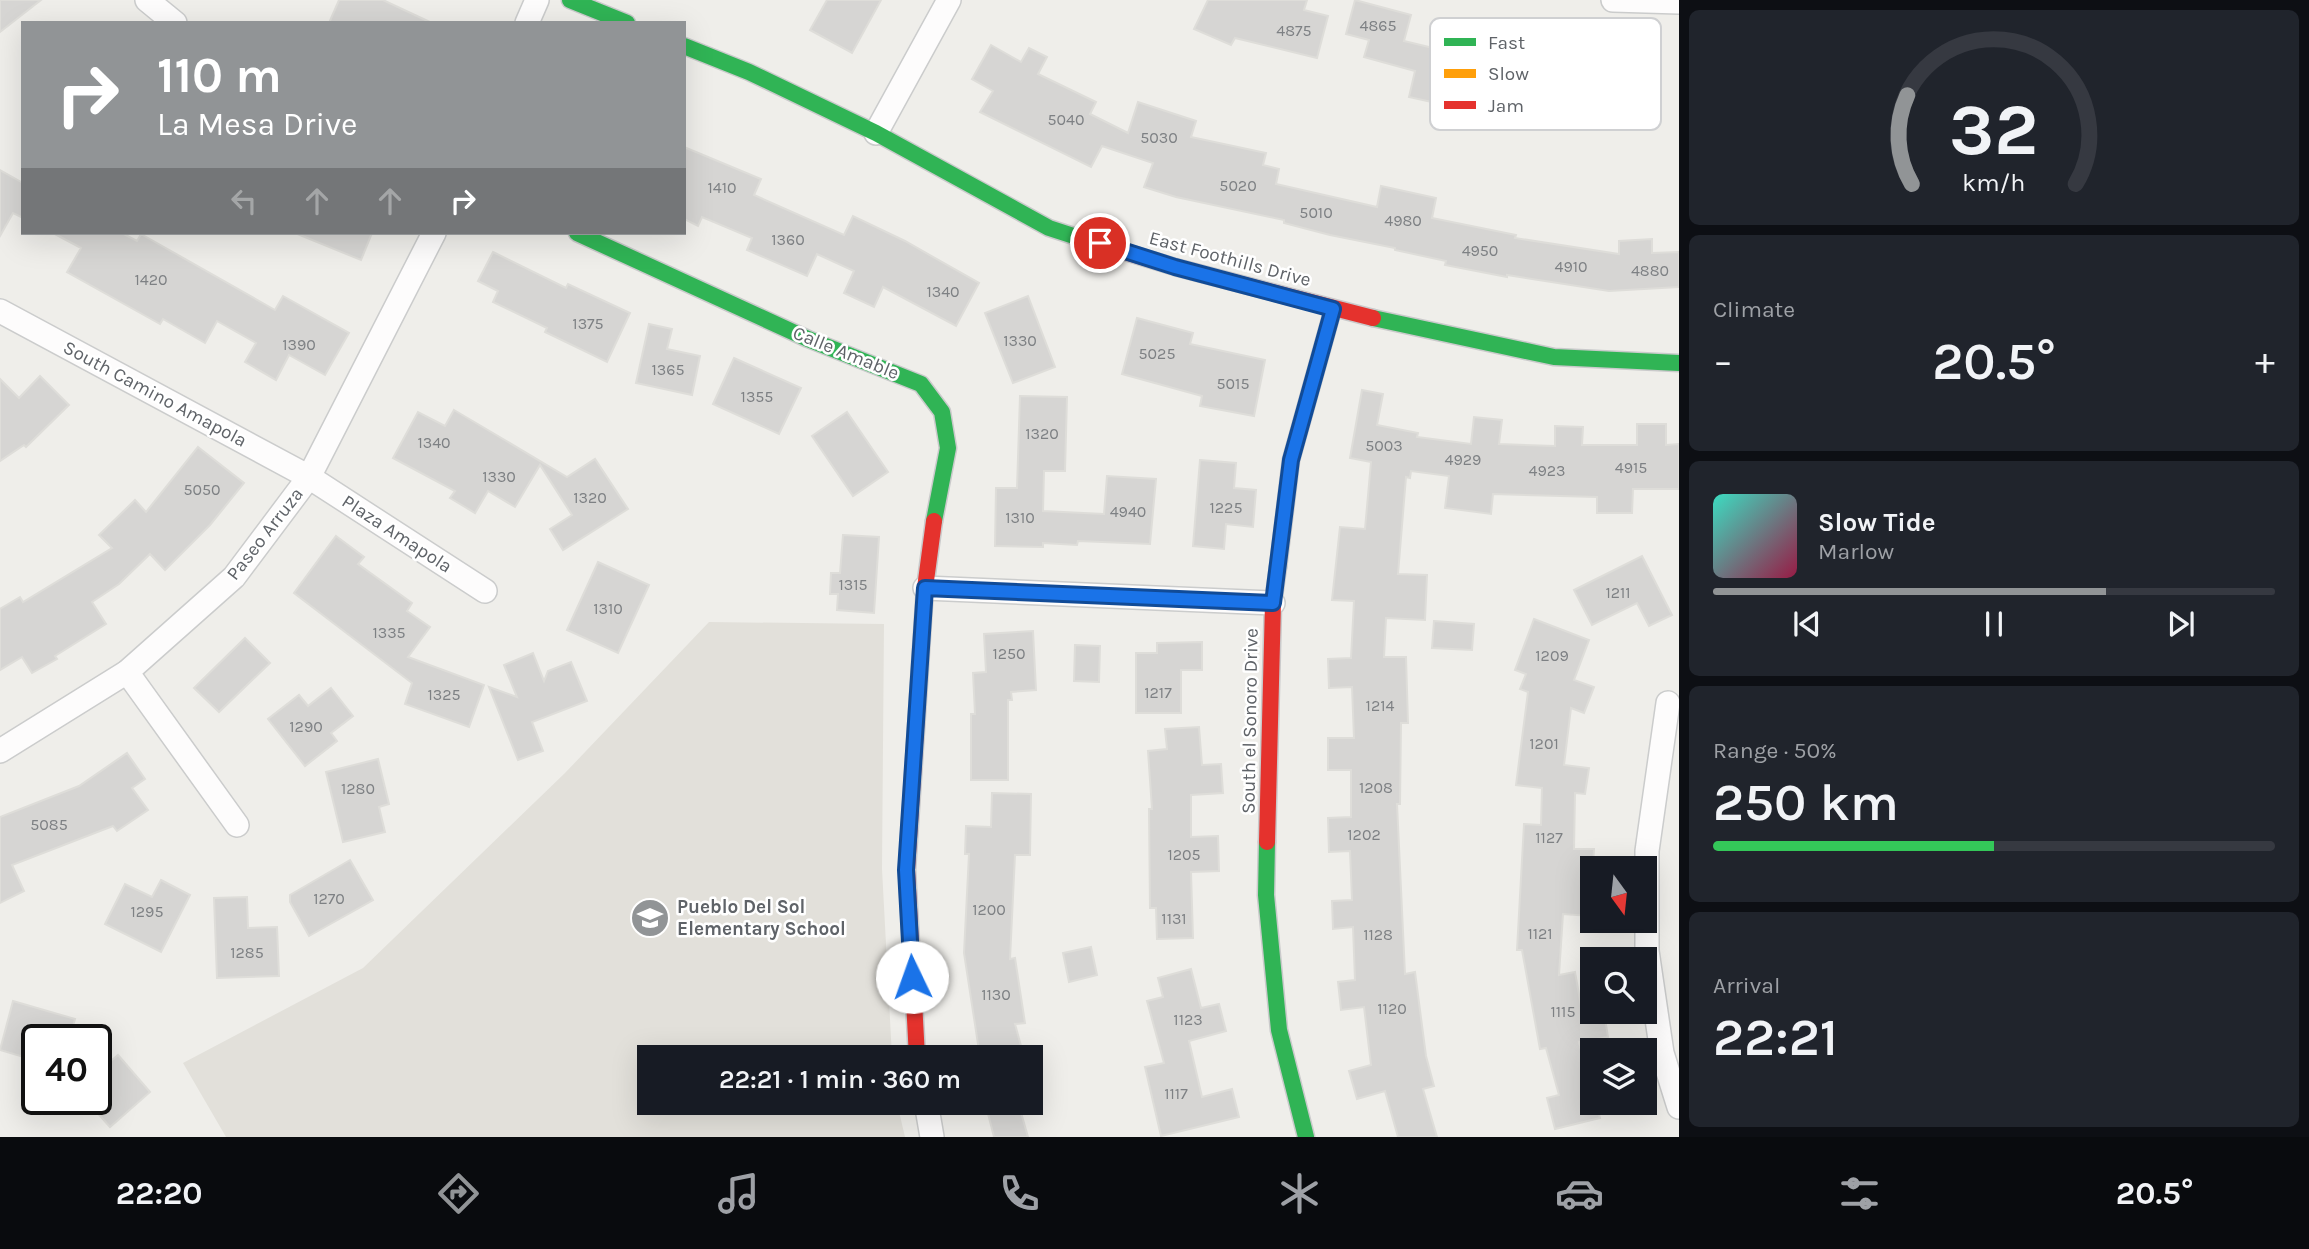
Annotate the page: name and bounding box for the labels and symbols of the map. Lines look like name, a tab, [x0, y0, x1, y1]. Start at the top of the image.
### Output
house number: 4865	[1360, 16, 1396, 35]
legend	[1430, 18, 1661, 130]
house number: 4875	[1276, 21, 1312, 40]
text: Fast	[1488, 32, 1525, 54]
text: Slow	[1488, 63, 1529, 85]
text: Jam	[1488, 95, 1524, 117]
house number: 5040	[1048, 110, 1084, 129]
house number: 5030	[1140, 128, 1178, 147]
house number: 5020	[1219, 176, 1257, 195]
house number: 1410	[707, 178, 737, 197]
house number: 5010	[1299, 203, 1333, 222]
house number: 4980	[1384, 211, 1422, 230]
pin	[1070, 213, 1130, 273]
street label: East Foothills Drive	[1147, 227, 1313, 291]
house number: 1360	[771, 230, 805, 249]
house number: 4950	[1462, 241, 1498, 260]
house number: 4910	[1555, 257, 1588, 276]
house number: 4880	[1631, 261, 1669, 280]
house number: 1420	[135, 270, 168, 289]
house number: 1340	[926, 282, 960, 301]
house number: 1375	[572, 314, 604, 333]
street label: Calle Amable	[790, 322, 902, 384]
house number: 1330	[1003, 331, 1037, 350]
house number: 1390	[282, 335, 316, 354]
street label: South Camino Amapola	[59, 336, 251, 452]
house number: 5025	[1139, 344, 1175, 363]
house number: 1365	[652, 360, 684, 379]
house number: 5015	[1217, 374, 1249, 393]
house number: 1355	[741, 387, 773, 406]
house number: 1320	[1025, 424, 1059, 443]
house number: 1340	[417, 433, 451, 452]
house number: 5003	[1365, 436, 1403, 455]
house number: 4929	[1445, 450, 1481, 469]
house number: 4915	[1615, 458, 1647, 477]
house number: 4923	[1529, 461, 1565, 480]
house number: 1330	[482, 467, 516, 486]
house number: 5050	[183, 480, 221, 499]
street label: Paseo Arruza	[222, 483, 308, 585]
house number: 1320	[573, 488, 607, 507]
street label: Plaza Amapola	[338, 490, 456, 578]
house number: 1225	[1210, 498, 1242, 517]
house number: 4940	[1110, 502, 1146, 521]
house number: 1310	[1005, 508, 1035, 527]
house number: 1315	[838, 575, 868, 594]
house number: 1211	[1605, 583, 1631, 602]
house number: 1310	[593, 599, 623, 618]
house number: 1335	[372, 623, 406, 642]
street label: South el Sonoro Drive	[1237, 628, 1263, 814]
house number: 1250	[992, 644, 1026, 663]
house number: 1209	[1535, 646, 1569, 665]
house number: 1217	[1144, 683, 1172, 702]
house number: 1325	[427, 685, 461, 704]
house number: 1214	[1366, 696, 1394, 715]
house number: 1290	[289, 717, 323, 736]
house number: 1201	[1529, 734, 1559, 753]
house number: 1208	[1359, 778, 1393, 797]
house number: 1280	[341, 779, 375, 798]
house number: 5085	[30, 815, 68, 834]
house number: 1202	[1347, 825, 1381, 844]
house number: 1127	[1535, 828, 1563, 847]
house number: 1205	[1167, 845, 1201, 864]
north arrow	[1580, 856, 1657, 933]
house number: 1270	[313, 889, 345, 908]
place label: Pueblo Del Sol Elementary School	[677, 896, 846, 940]
school or university icon: Pueblo Del Sol Elementary School	[629, 897, 671, 939]
house number: 1200	[972, 900, 1006, 919]
house number: 1295	[131, 902, 163, 921]
house number: 1131	[1161, 909, 1187, 928]
house number: 1121	[1527, 924, 1553, 943]
house number: 1128	[1363, 925, 1393, 944]
position arrow	[875, 940, 949, 1014]
house number: 1285	[230, 943, 264, 962]
house number: 1130	[981, 985, 1011, 1004]
house number: 1120	[1377, 999, 1407, 1018]
house number: 1115	[1551, 1002, 1575, 1021]
house number: 1123	[1173, 1010, 1203, 1029]
speed limit sign: 40	[21, 1024, 112, 1115]
house number: 1117	[1164, 1084, 1188, 1103]

